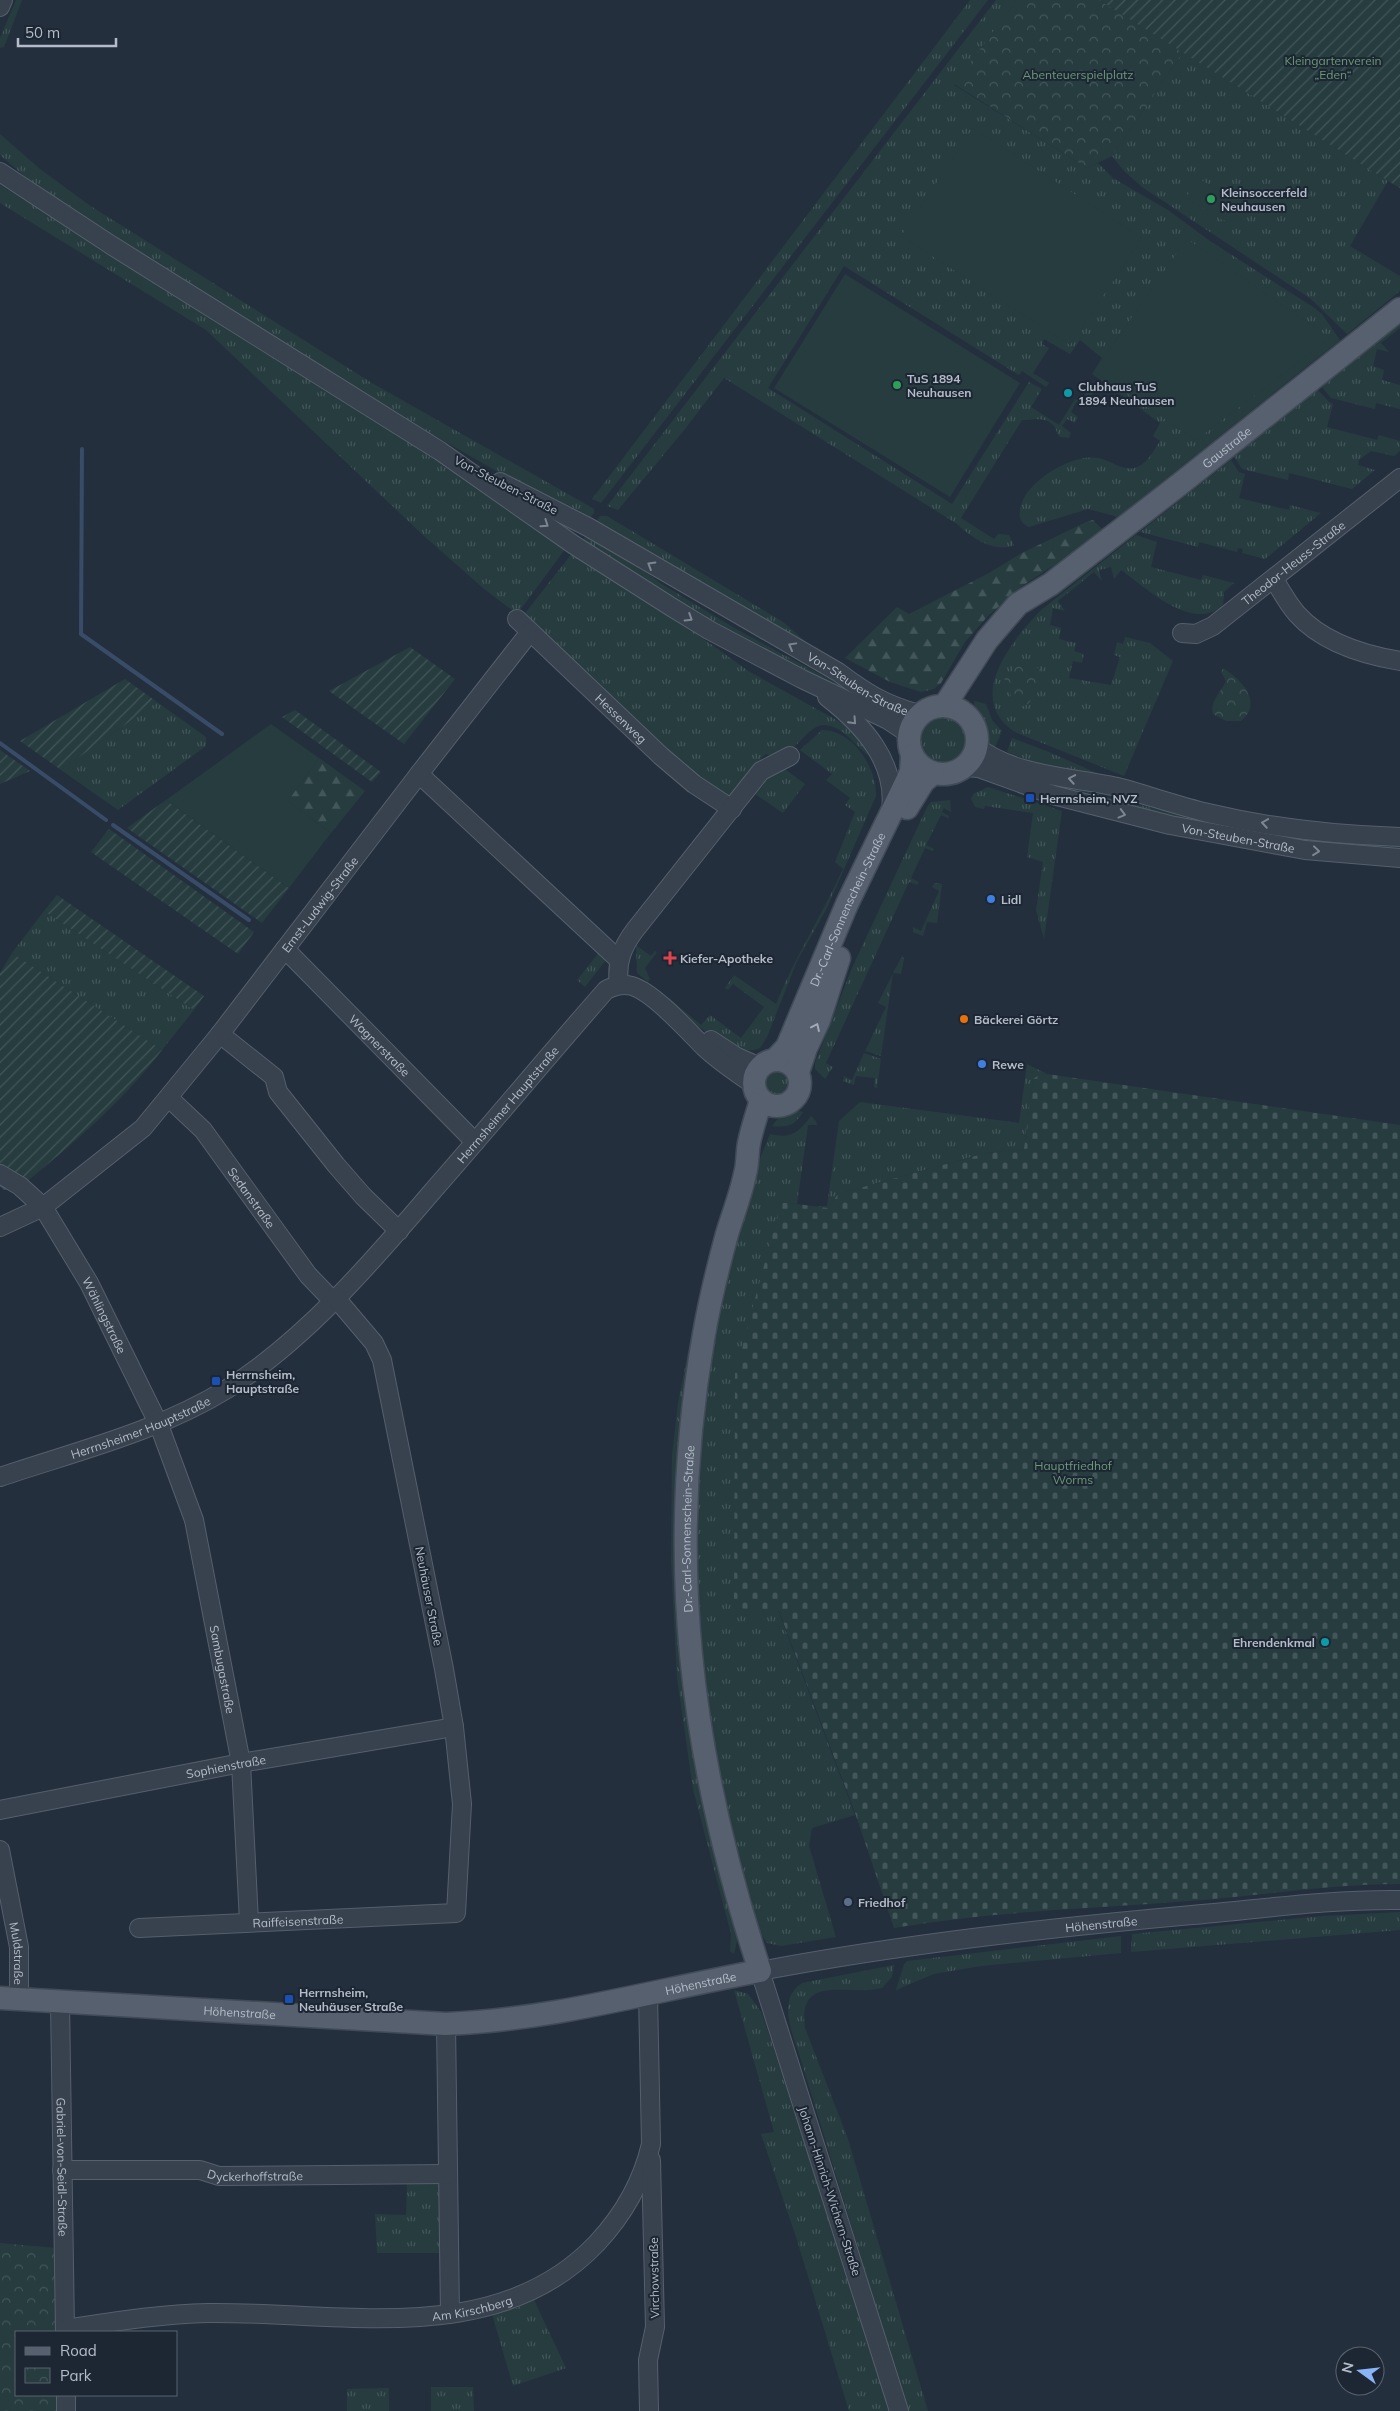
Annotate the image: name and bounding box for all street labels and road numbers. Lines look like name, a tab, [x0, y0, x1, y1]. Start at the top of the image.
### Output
street label: Gaustraße	[1199, 423, 1254, 471]
street label: Von-Steuben-Straße	[452, 452, 560, 518]
street label: Theodor-Heuss-Straße	[1238, 517, 1348, 608]
street label: Von-Steuben-Straße	[805, 648, 910, 718]
street label: Hessenweg	[593, 690, 650, 746]
street label: Von-Steuben-Straße	[1181, 820, 1296, 855]
street label: Dr.-Carl-Sonnenschein-Straße	[806, 830, 888, 988]
street label: Ernst-Ludwig-Straße	[278, 853, 361, 955]
street label: Wagnerstraße	[346, 1011, 413, 1079]
street label: Herrnsheimer Hauptstraße	[453, 1043, 561, 1166]
street label: Sedanstraße	[225, 1164, 279, 1231]
street label: Wählingstraße	[80, 1274, 130, 1356]
street label: Herrnsheimer Hauptstraße	[69, 1393, 213, 1461]
street label: Dr.-Carl-Sonnenschein-Straße	[678, 1445, 697, 1613]
street label: Neuhäuser Straße	[412, 1545, 446, 1647]
street label: Sambugastraße	[207, 1624, 239, 1715]
street label: Sophienstraße	[185, 1751, 267, 1781]
street label: Raiffeisenstraße	[252, 1911, 344, 1930]
street label: Höhenstraße	[1064, 1913, 1138, 1935]
street label: Muldstraße	[7, 1921, 27, 1985]
street label: Höhenstraße	[664, 1968, 737, 1998]
street label: Höhenstraße	[203, 2002, 276, 2022]
street label: Gabriel-von-Seidl-Straße	[54, 2097, 71, 2237]
street label: Johann-Hinrich-Wichern-Straße	[795, 2104, 865, 2278]
street label: Dyckerhoffstraße	[206, 2165, 303, 2184]
street label: Virchowstraße	[646, 2237, 662, 2319]
street label: Am Kirschberg	[431, 2292, 514, 2323]

